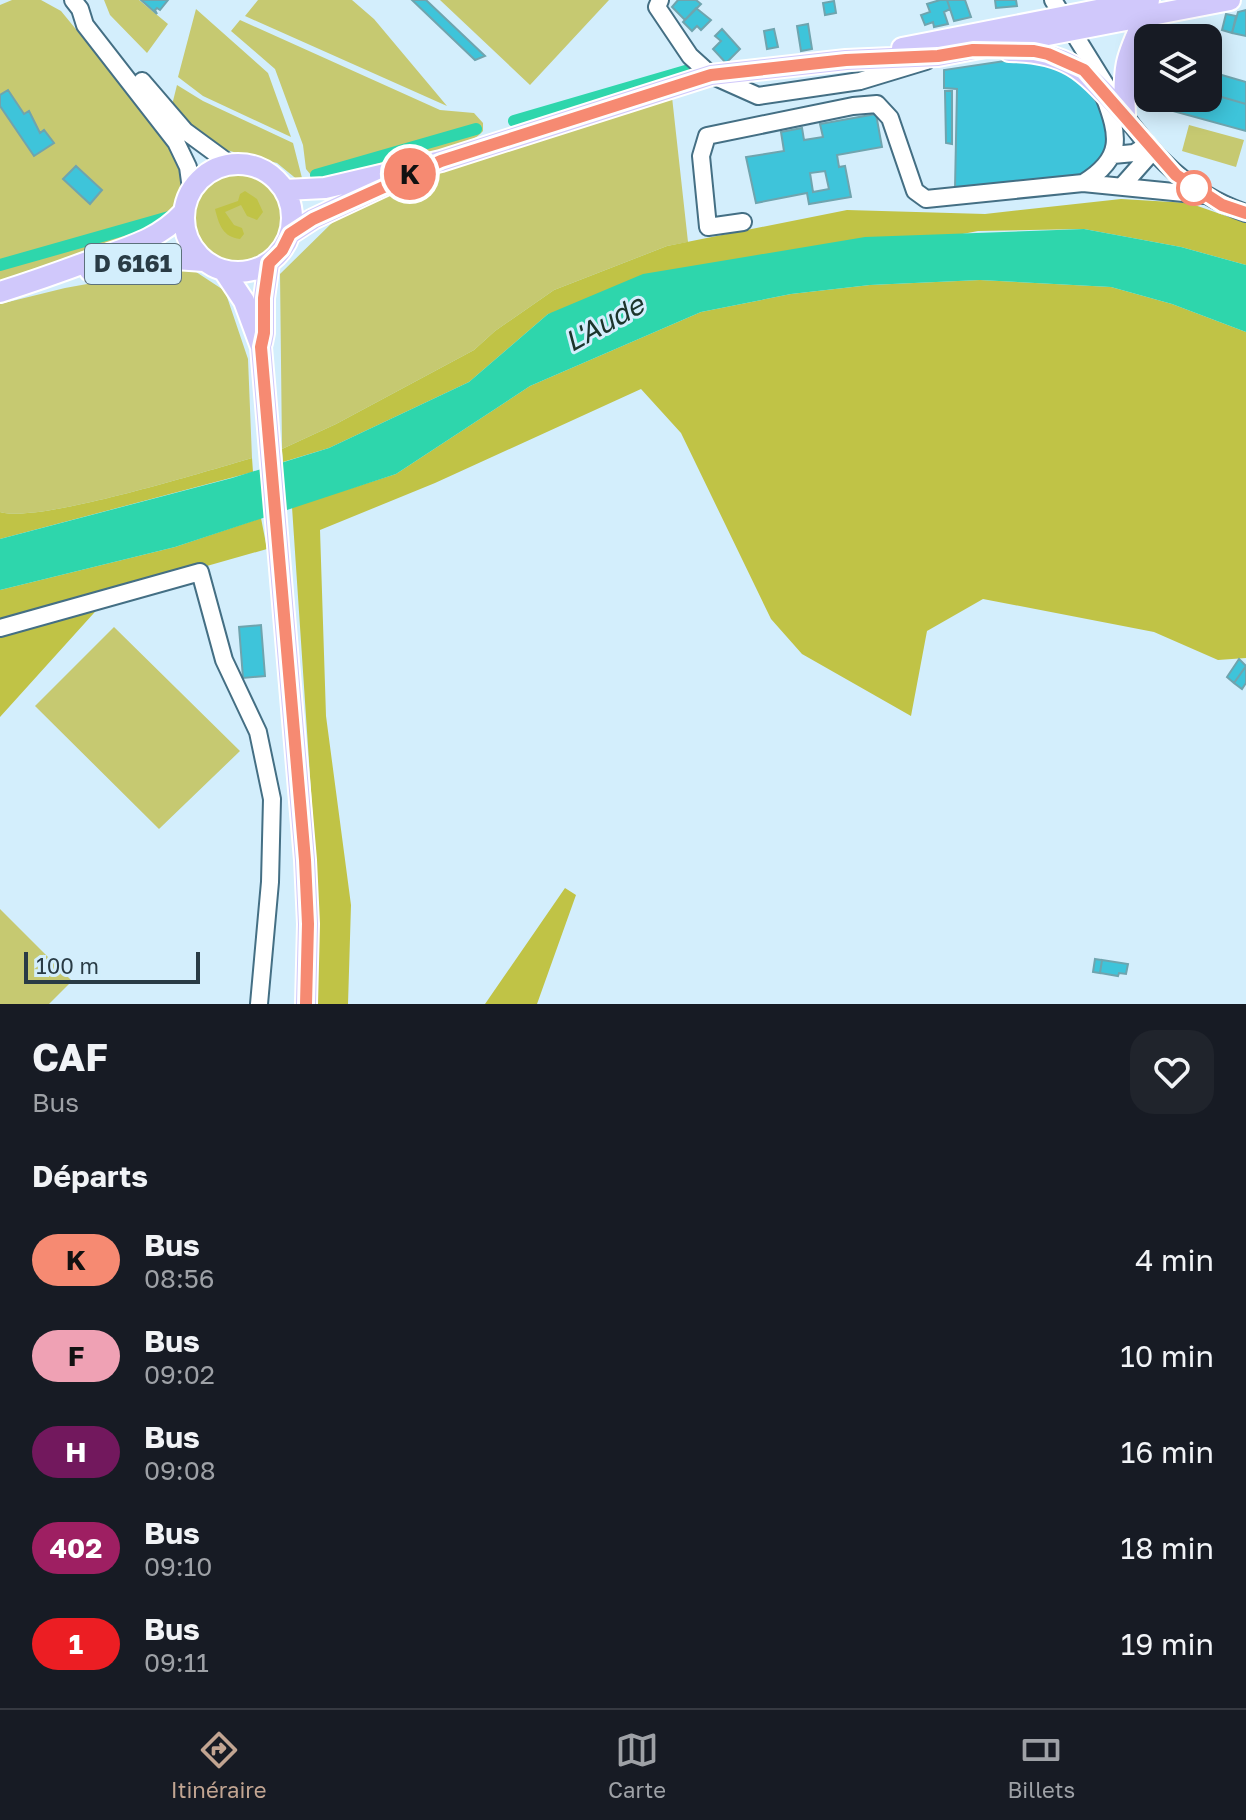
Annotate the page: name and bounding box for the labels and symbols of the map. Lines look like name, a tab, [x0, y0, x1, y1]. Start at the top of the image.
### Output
line badge: K	[384, 148, 436, 200]
unlabelled marker	[1177, 171, 1211, 205]
road number: D 6161	[85, 244, 181, 284]
water label: L'Aude	[558, 287, 651, 358]
scale bar	[24, 948, 200, 984]

